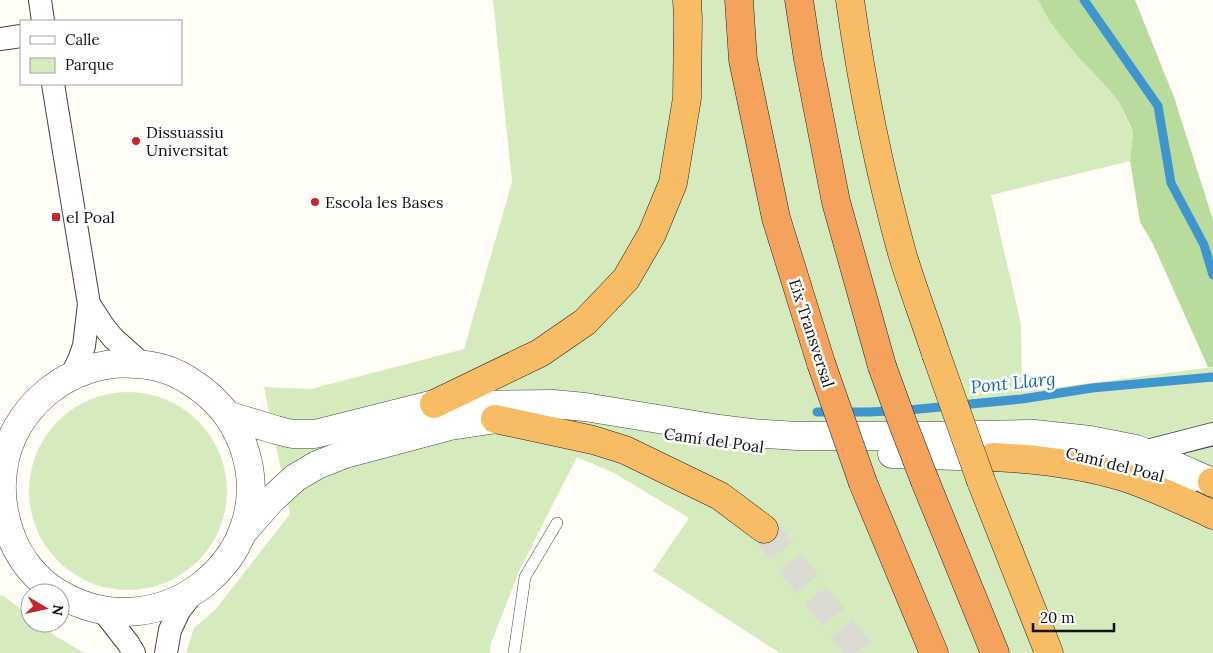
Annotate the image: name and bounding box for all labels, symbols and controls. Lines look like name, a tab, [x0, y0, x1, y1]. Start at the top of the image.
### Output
legend	[20, 20, 182, 85]
text: Calle	[65, 30, 100, 49]
text: Parque	[65, 55, 114, 74]
place label: Dissuassiu Universitat	[146, 122, 229, 160]
marker: Dissuassiu Universitat	[130, 135, 142, 147]
place label: Escola les Bases	[325, 192, 443, 212]
marker: Escola les Bases	[309, 196, 321, 208]
place label: el Poal	[66, 207, 115, 227]
marker: el Poal	[50, 211, 62, 223]
street label: Eix Transversal	[785, 276, 839, 390]
water label: Pont Llarg	[969, 367, 1056, 398]
street label: Camí del Poal	[663, 423, 765, 457]
street label: Camí del Poal	[1064, 442, 1166, 486]
north arrow	[20, 583, 70, 633]
scale bar	[1033, 600, 1114, 632]
text: N	[48, 603, 68, 617]
text: 20 m	[1040, 608, 1075, 627]

